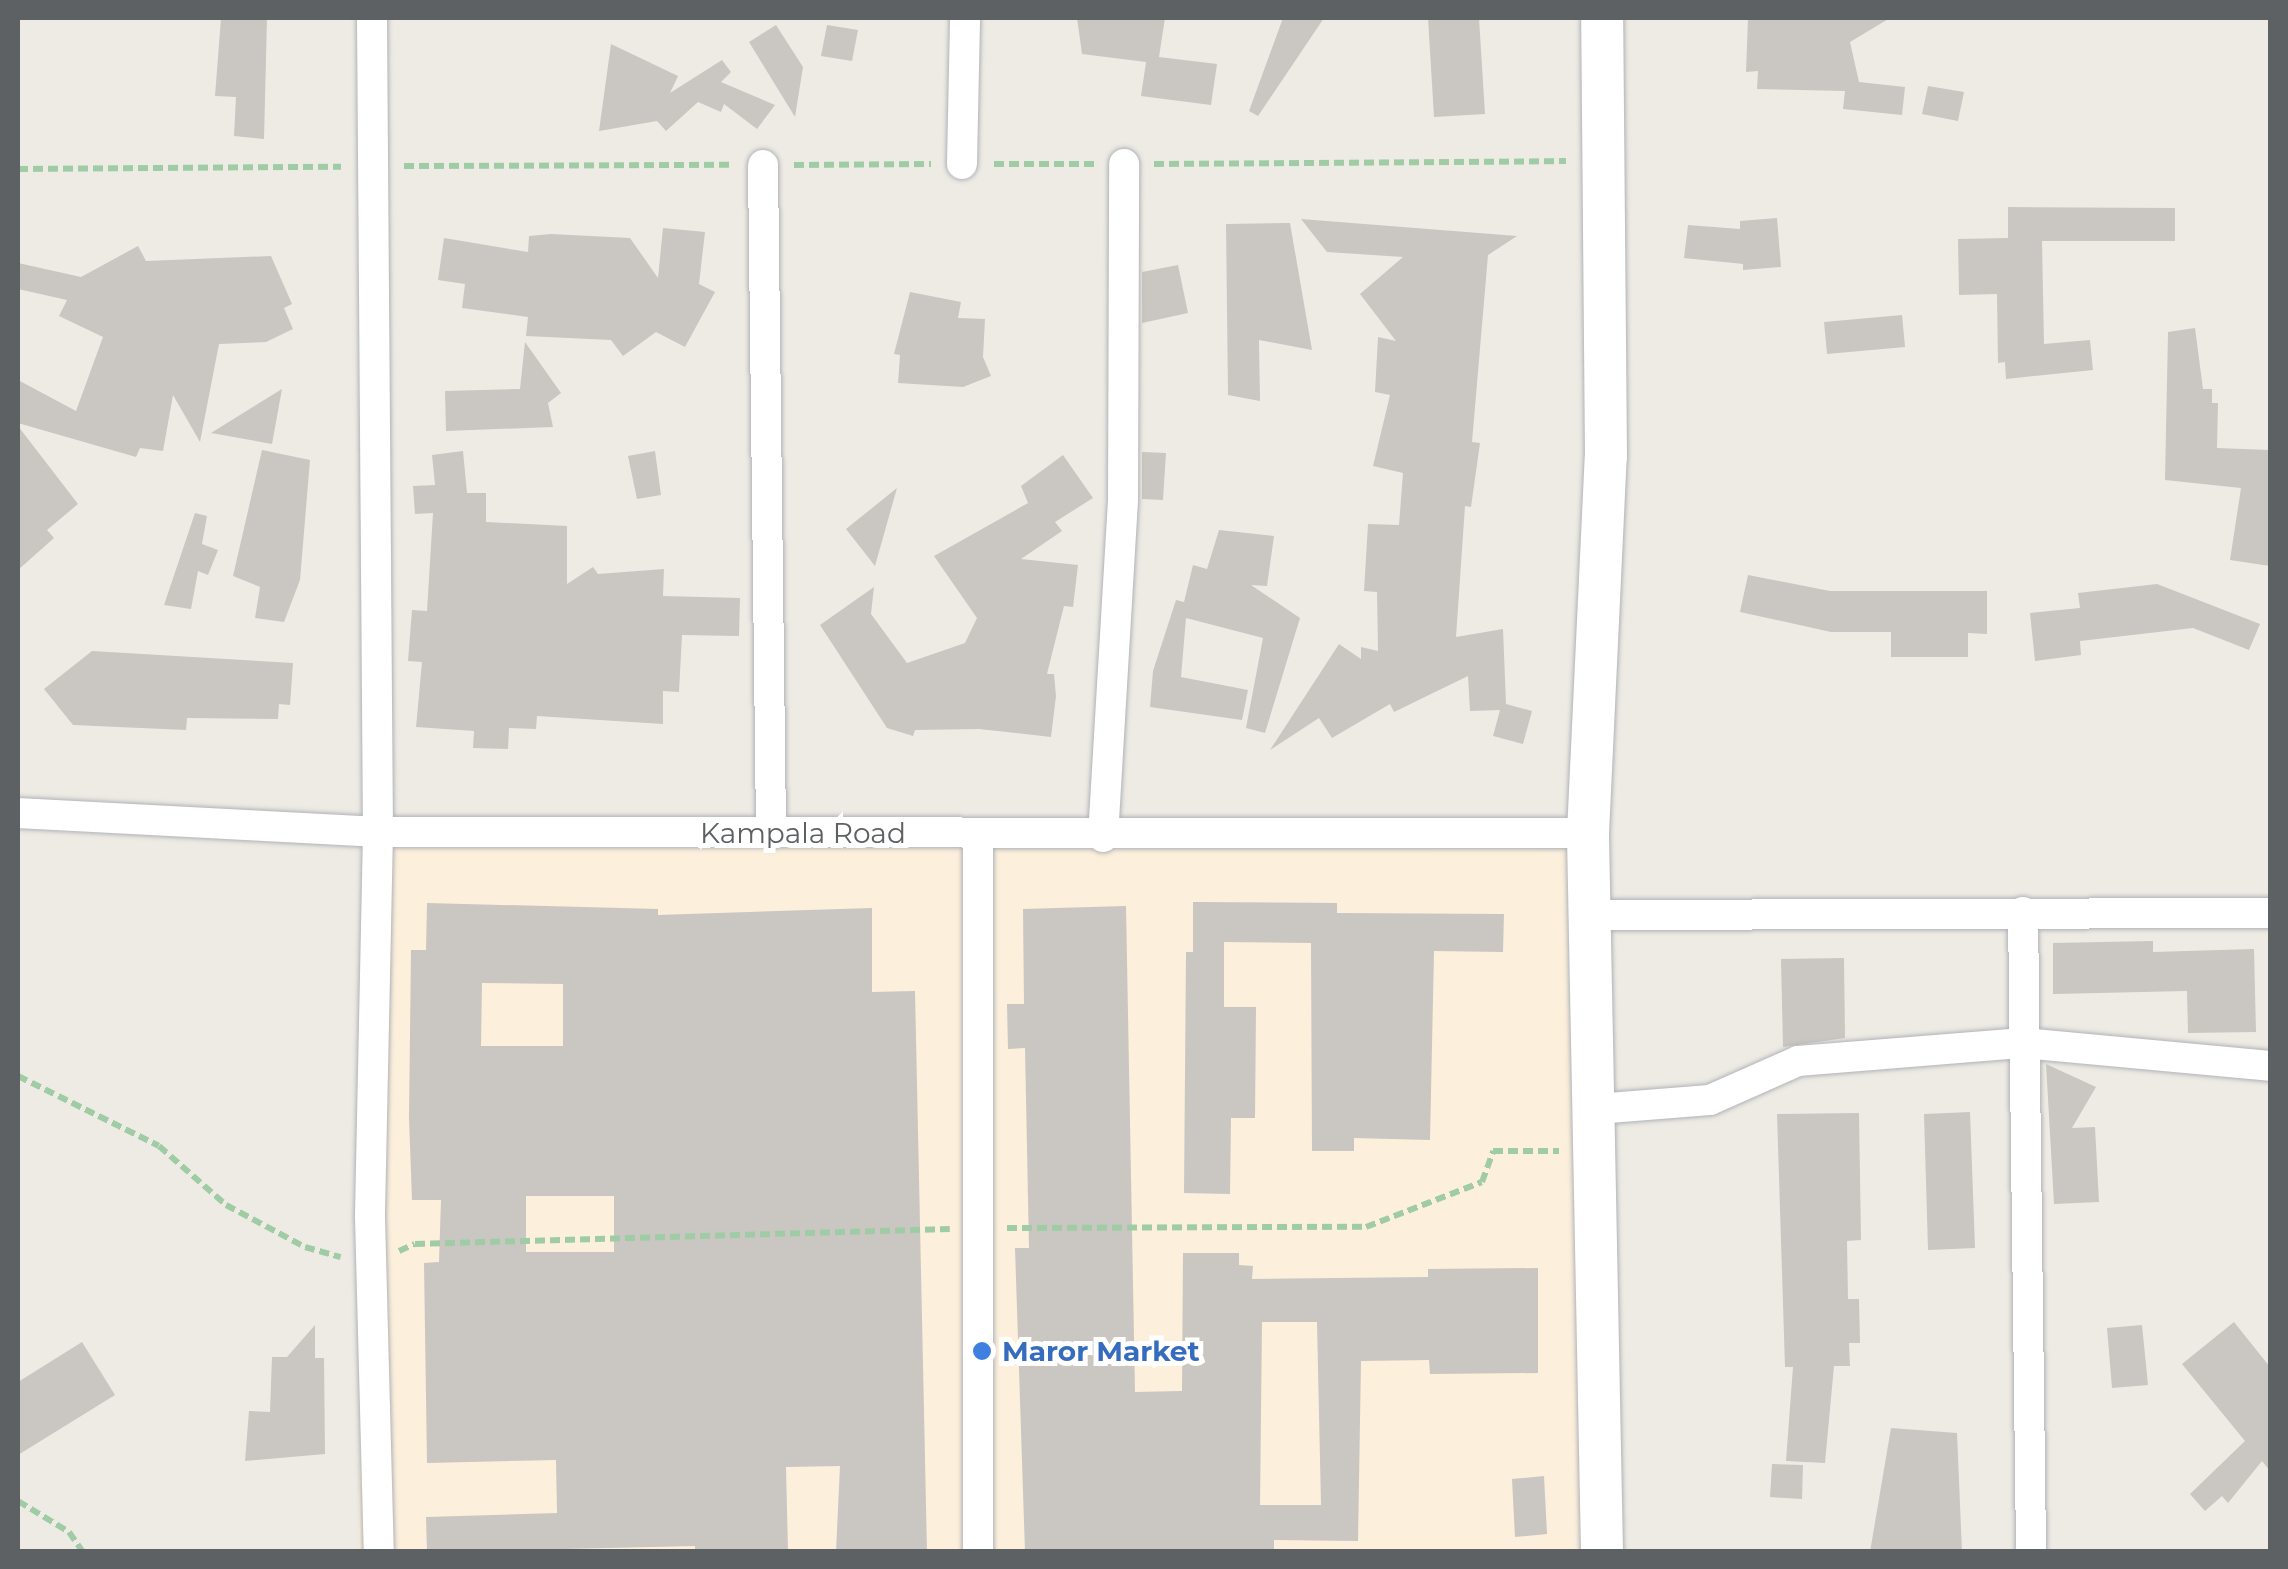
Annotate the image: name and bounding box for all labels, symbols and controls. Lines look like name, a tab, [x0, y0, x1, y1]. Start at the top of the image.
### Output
street label: Kampala Road	[700, 816, 906, 850]
place label: Maror Market	[1002, 1334, 1200, 1368]
marker: Maror Market	[971, 1340, 993, 1362]

